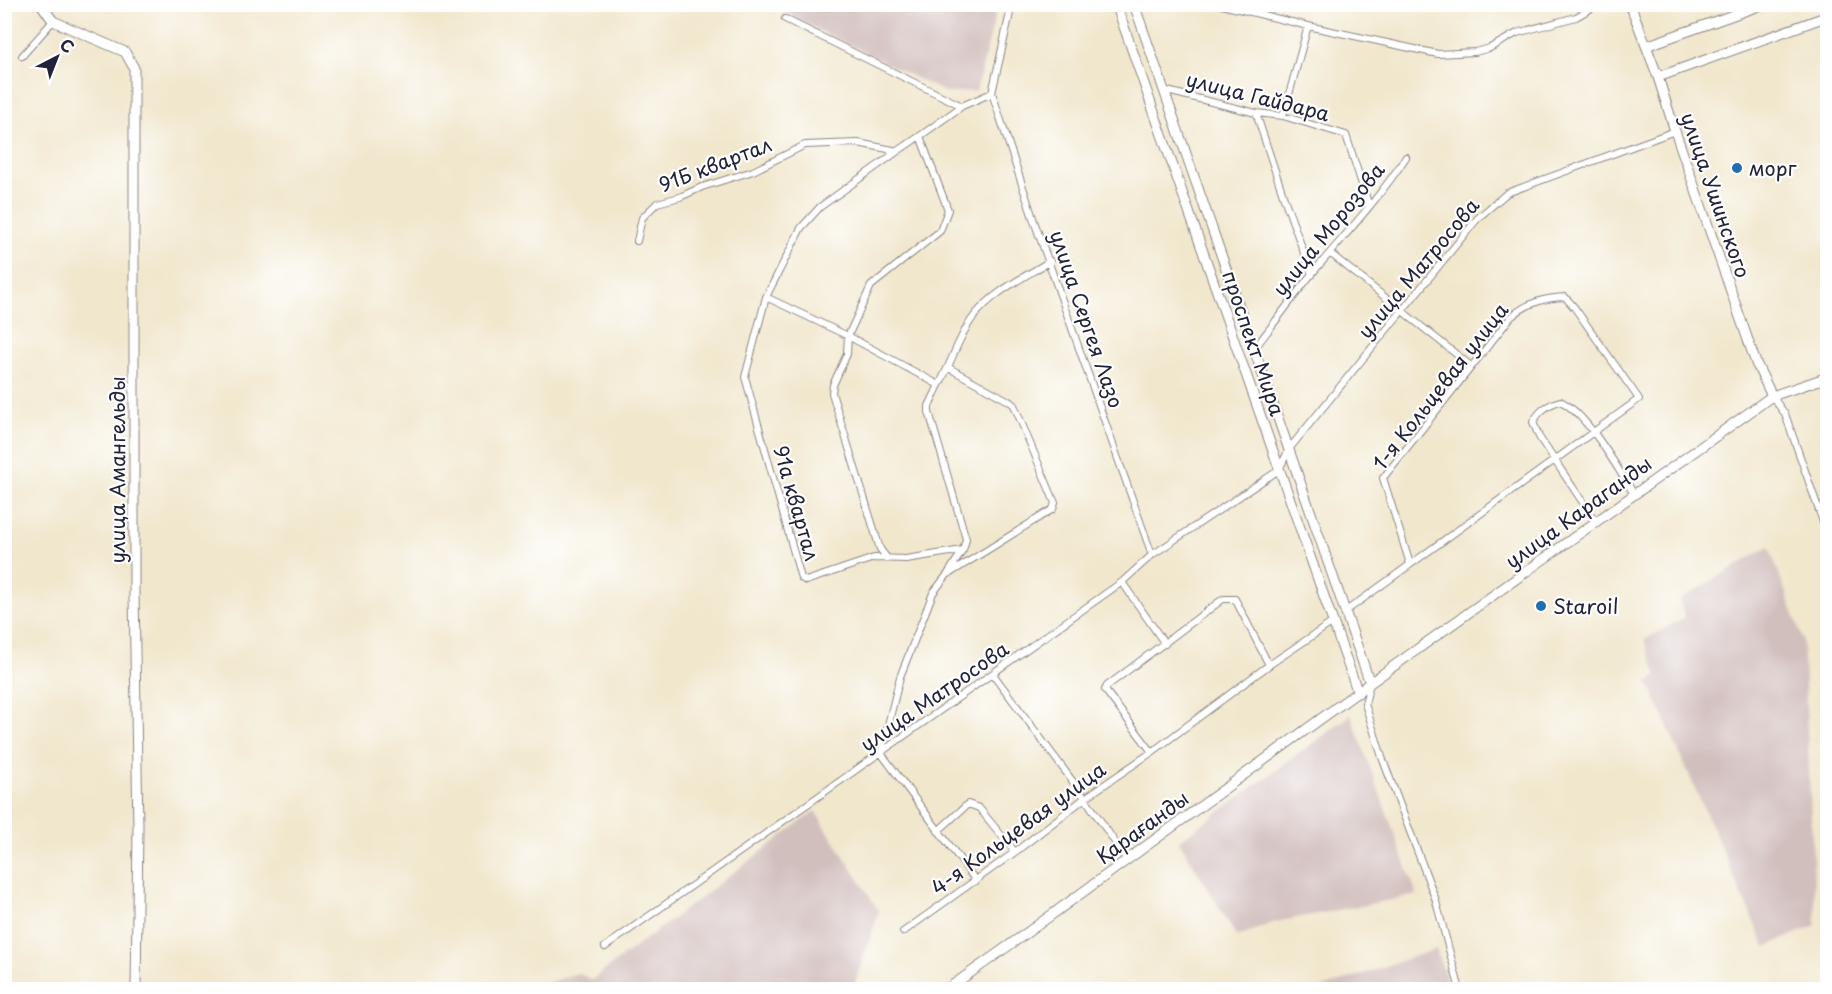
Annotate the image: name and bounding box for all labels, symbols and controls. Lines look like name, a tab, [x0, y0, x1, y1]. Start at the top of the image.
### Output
north arrow	[27, 27, 87, 87]
text: С	[55, 32, 80, 58]
street label: улица Гайдара	[1183, 64, 1333, 128]
street label: улица Ушинского	[1674, 108, 1758, 282]
street label: 91Б квартал	[654, 129, 776, 199]
place label: морг	[1749, 153, 1797, 183]
street label: улица Морозова	[1265, 155, 1392, 302]
marker: морг	[1730, 161, 1744, 175]
street label: улица Матросова	[1350, 191, 1486, 345]
street label: улица Сергея Лазо	[1043, 226, 1131, 412]
street label: проспект Мира	[1215, 266, 1293, 420]
street label: 1-я Кольцевая улица	[1365, 296, 1515, 476]
street label: улица Амангельды	[102, 376, 132, 564]
street label: 91а квартал	[766, 442, 828, 564]
street label: улица Караганды	[1498, 448, 1658, 576]
place label: Staroil	[1553, 591, 1618, 621]
marker: Staroil	[1534, 599, 1548, 613]
street label: улица Матросова	[854, 633, 1015, 759]
street label: 4-я Кольцевая улица	[924, 754, 1112, 902]
street label: Қарағанды	[1090, 783, 1194, 871]

